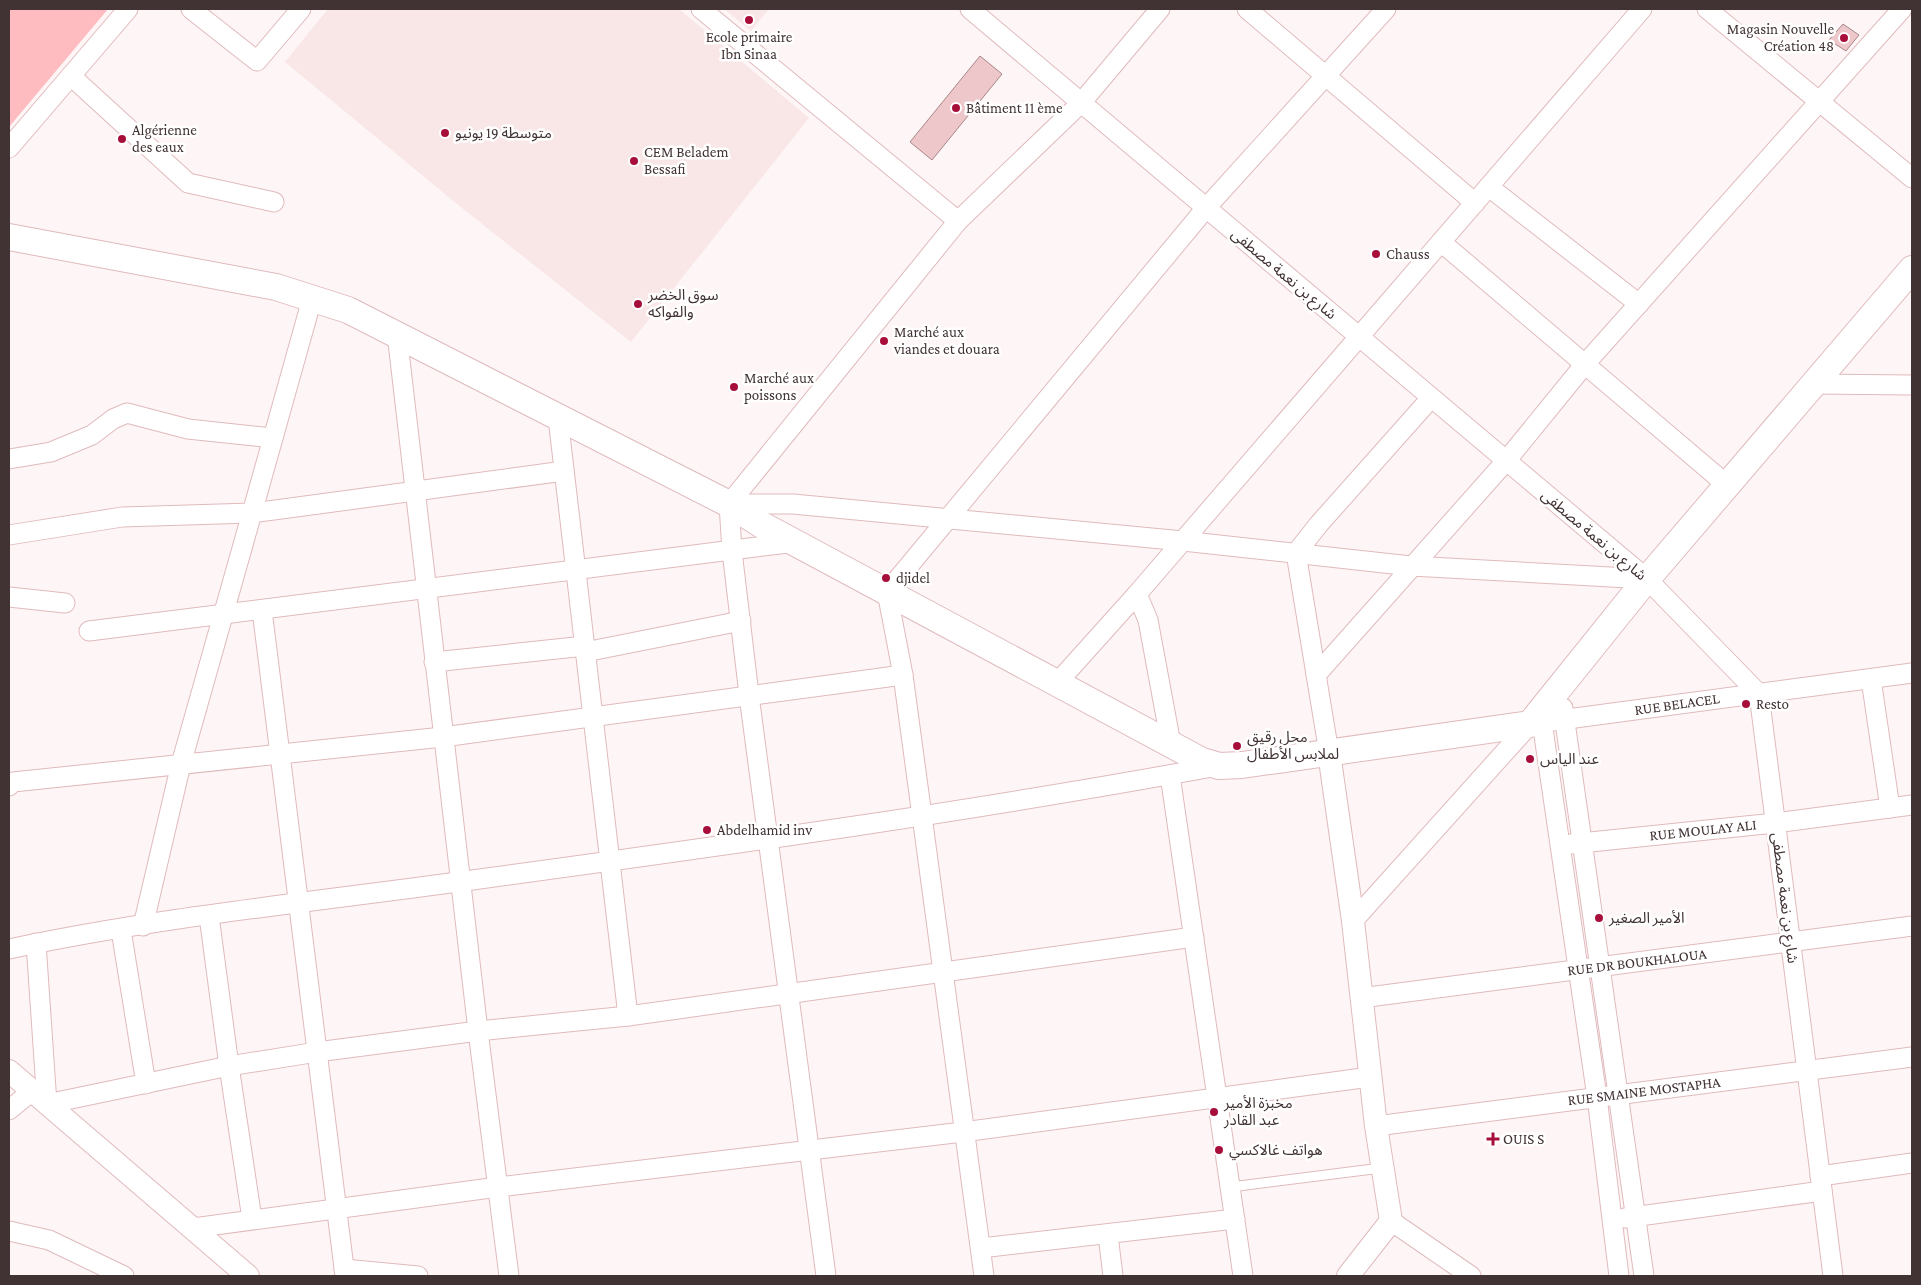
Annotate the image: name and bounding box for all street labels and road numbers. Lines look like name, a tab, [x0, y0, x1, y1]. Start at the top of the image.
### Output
street label: شارع بن نعمة مصطفى	[1226, 226, 1340, 326]
street label: شارع بن نعمة مصطفى	[1536, 487, 1650, 587]
street label: RUE BELACEL	[1634, 690, 1721, 718]
street label: RUE MOULAY ALI	[1649, 816, 1757, 844]
street label: شارع بن نعمة مصطفى	[1765, 832, 1801, 965]
street label: RUE DR BOUKHALOUA	[1566, 945, 1708, 978]
street label: RUE SMAINE MOSTAPHA	[1567, 1074, 1722, 1108]

